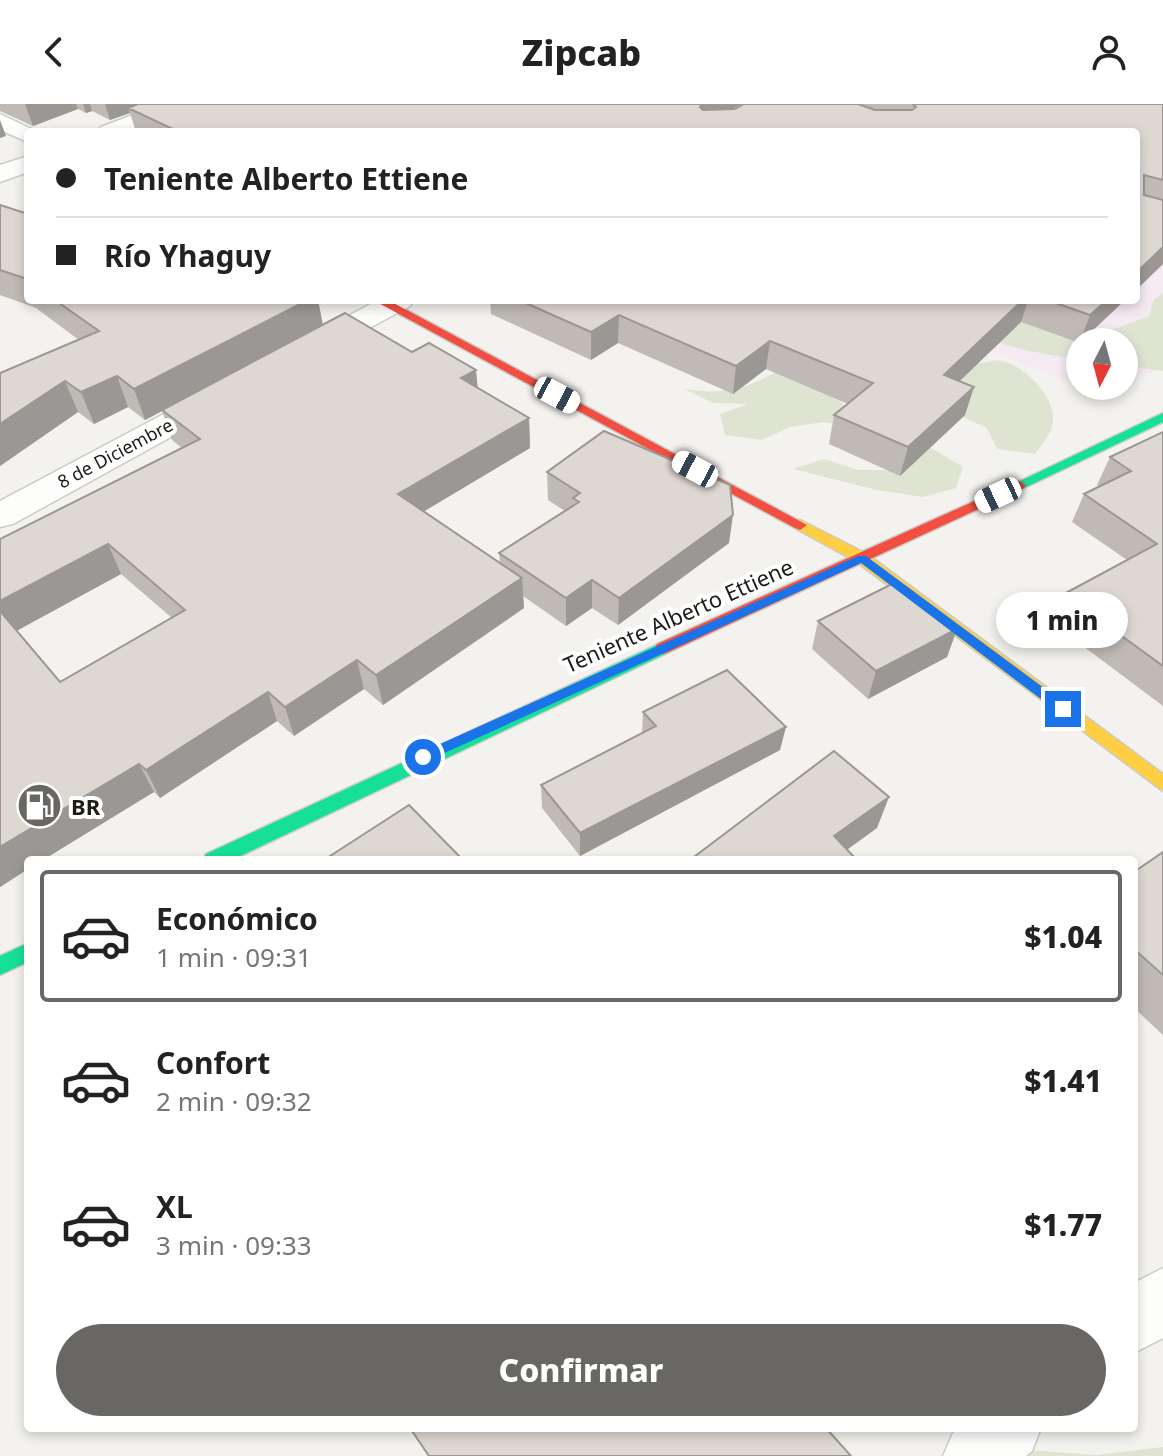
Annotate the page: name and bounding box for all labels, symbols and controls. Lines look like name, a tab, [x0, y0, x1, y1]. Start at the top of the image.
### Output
text: Zipcab	[522, 28, 641, 77]
icon: back	[32, 30, 76, 74]
icon: person	[1087, 30, 1131, 74]
text: Teniente Alberto Ettiene	[104, 158, 468, 199]
text: Río Yhaguy	[104, 235, 271, 276]
north arrow	[1066, 328, 1138, 400]
map controls	[1066, 328, 1138, 400]
car	[530, 373, 584, 417]
street label: 8 de Diciembre	[53, 413, 177, 493]
car	[668, 447, 722, 491]
car	[971, 474, 1025, 516]
street label: Teniente Alberto Ettiene	[558, 551, 798, 679]
callout: 1 min	[997, 593, 1129, 649]
text: 1 min	[1026, 602, 1098, 638]
route end	[1045, 691, 1081, 727]
route start	[405, 739, 441, 775]
fuel station icon: BR	[16, 782, 64, 830]
place label: BR	[71, 791, 101, 821]
text: Económico	[156, 898, 318, 939]
icon: car	[60, 900, 132, 972]
text: $1.04	[1024, 916, 1102, 957]
text: 1 min · 09:31	[156, 939, 312, 975]
text: Confort	[156, 1042, 270, 1083]
icon: car	[60, 1044, 132, 1116]
text: $1.41	[1024, 1060, 1102, 1101]
text: 2 min · 09:32	[156, 1083, 312, 1119]
text: XL	[156, 1186, 193, 1227]
icon: car	[60, 1188, 132, 1260]
text: $1.77	[1024, 1204, 1102, 1245]
text: 3 min · 09:33	[156, 1227, 312, 1263]
button: Confirmar	[56, 1324, 1106, 1416]

